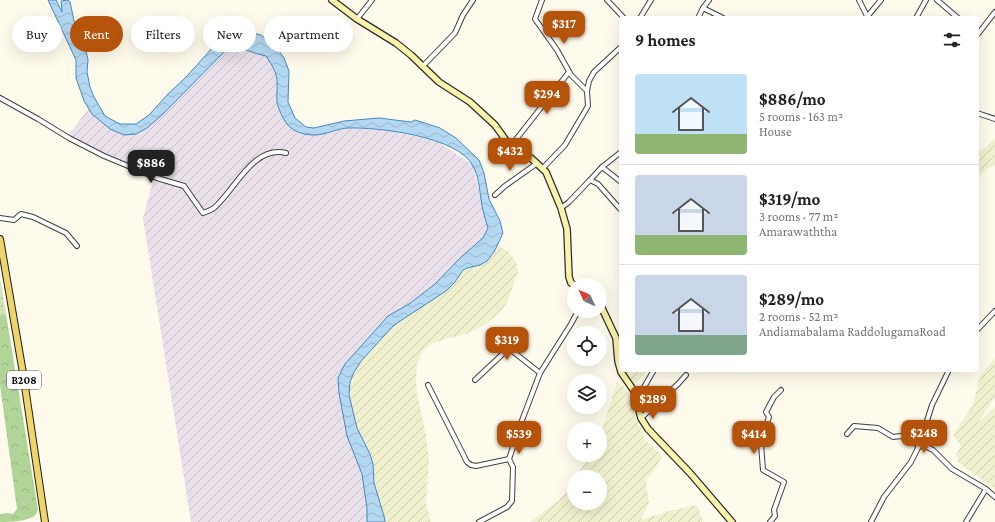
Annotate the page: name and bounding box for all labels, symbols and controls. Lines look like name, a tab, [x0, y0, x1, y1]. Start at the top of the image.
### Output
pin: $317	[540, 11, 588, 45]
chip: Buy	[12, 16, 62, 52]
chip: Rent	[70, 16, 123, 52]
chip: Filters	[131, 16, 195, 52]
chip: New	[203, 16, 256, 52]
chip: Apartment	[264, 16, 353, 52]
text: $317	[552, 16, 576, 31]
icon: filters	[941, 29, 963, 51]
text: 9 homes	[635, 31, 695, 50]
pin: $294	[523, 81, 571, 115]
text: $294	[534, 86, 560, 101]
icon: home	[667, 90, 715, 138]
text: $886/mo	[759, 90, 826, 109]
text: 5 rooms · 163 m²	[759, 109, 843, 124]
text: House	[759, 124, 792, 139]
pin: $432	[486, 138, 534, 172]
text: $432	[497, 143, 523, 158]
pin: $886	[127, 150, 175, 184]
text: $886	[137, 155, 165, 170]
text: $319/mo	[759, 190, 820, 209]
icon: home	[667, 191, 715, 239]
text: 3 rooms · 77 m²	[759, 209, 838, 224]
text: Amarawaththa	[759, 224, 837, 239]
north arrow	[567, 278, 607, 318]
map controls	[567, 278, 607, 510]
text: $289/mo	[759, 290, 824, 309]
icon: home	[667, 291, 715, 339]
text: 2 rooms · 52 m²	[759, 309, 838, 324]
text: Andiamabalama RaddolugamaRoad	[759, 324, 946, 339]
button: locate	[567, 326, 607, 366]
pin: $319	[483, 327, 531, 361]
text: $319	[495, 332, 519, 347]
road number: B208	[7, 371, 41, 389]
button: layers	[567, 374, 607, 414]
pin: $289	[629, 386, 677, 420]
text: $289	[639, 391, 667, 406]
pin: $248	[900, 420, 948, 454]
pin: $539	[495, 421, 543, 455]
pin: $414	[730, 421, 778, 455]
button: +	[567, 422, 607, 462]
text: $248	[910, 425, 938, 440]
text: $539	[506, 426, 532, 441]
text: $414	[741, 426, 767, 441]
button: −	[567, 470, 607, 510]

